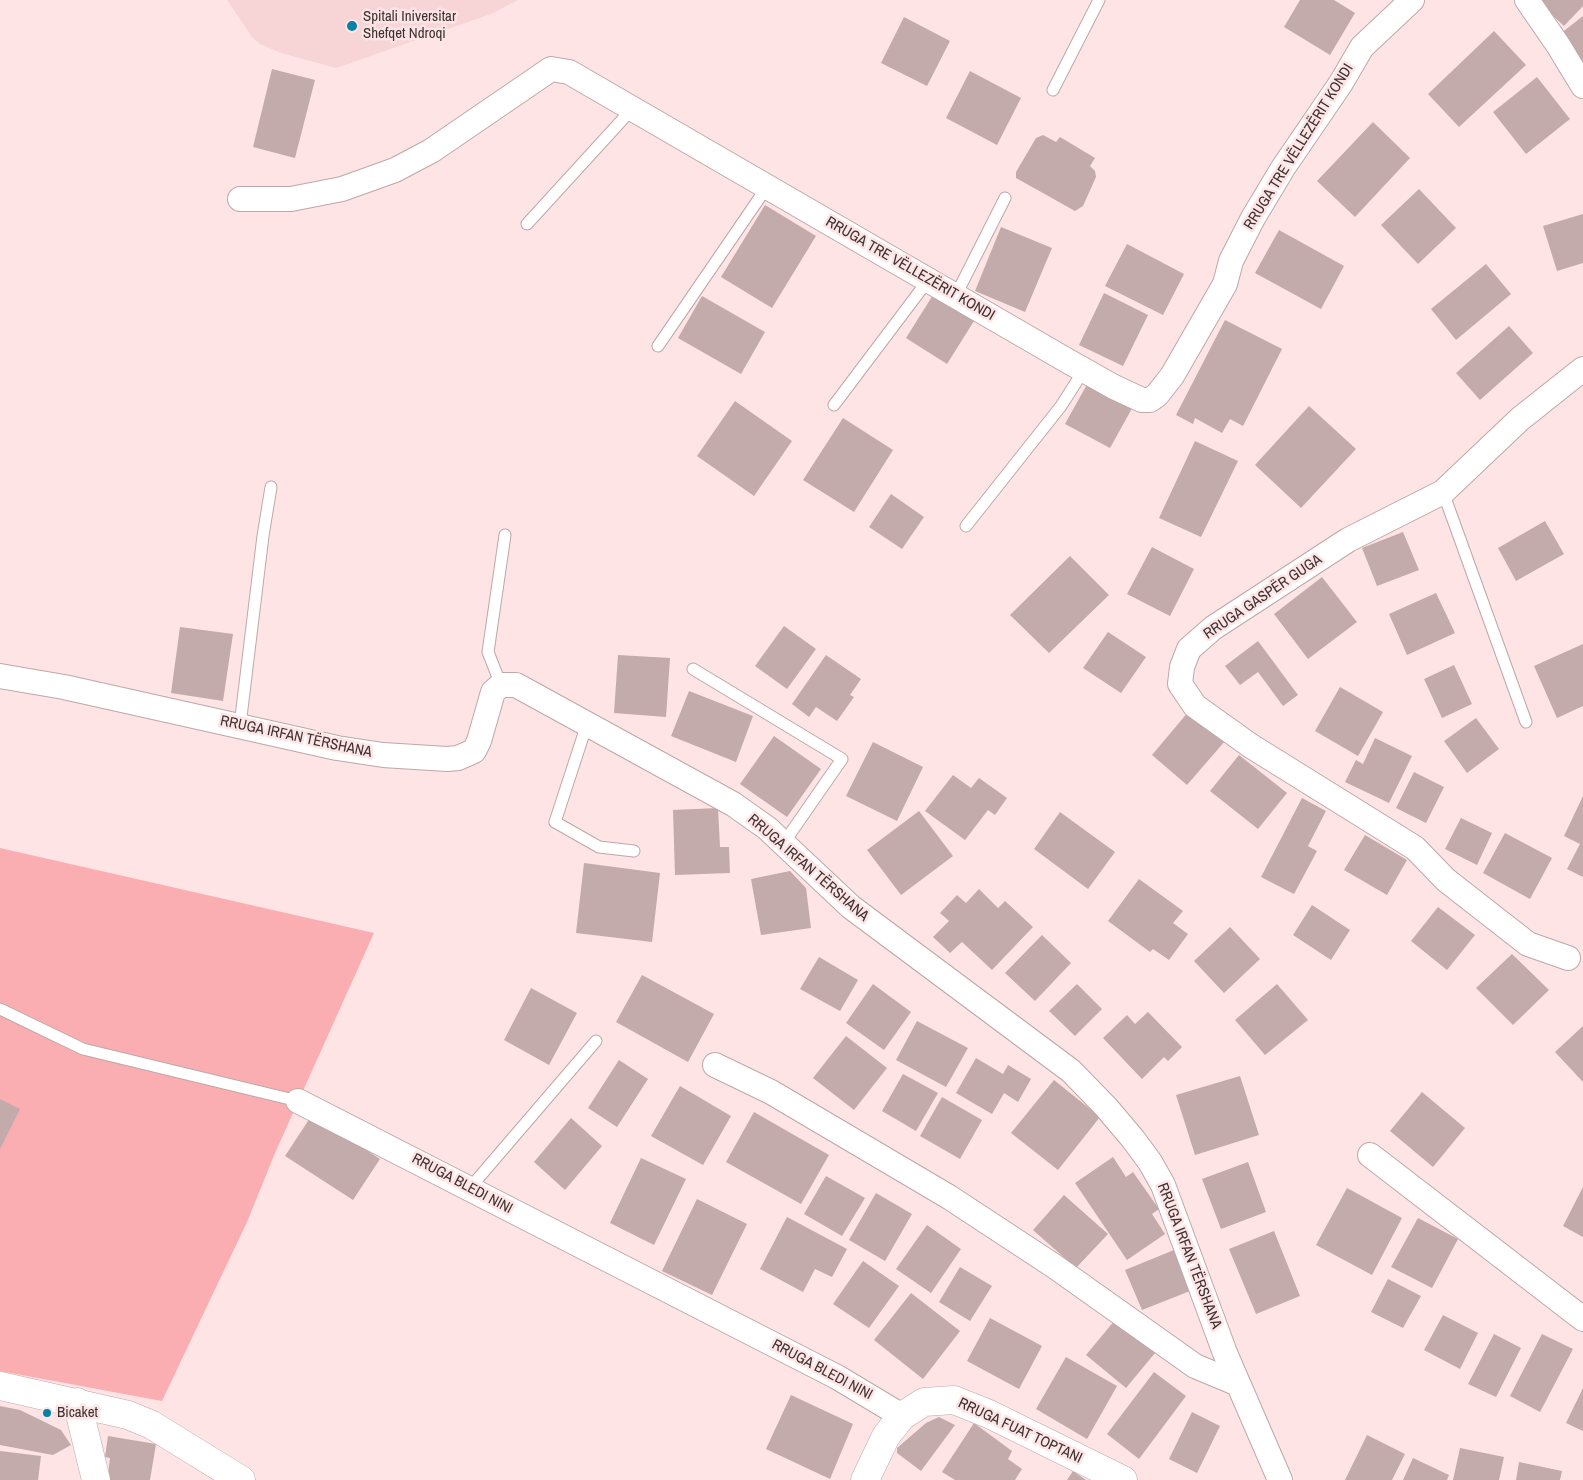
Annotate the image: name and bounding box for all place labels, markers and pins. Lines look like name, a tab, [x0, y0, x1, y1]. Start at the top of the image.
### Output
place label: Spitali Iniversitar Shefqet Ndroqi	[363, 8, 456, 43]
marker: Spitali Iniversitar Shefqet Ndroqi	[345, 19, 359, 33]
place label: Bicaket	[57, 1404, 98, 1422]
marker: Bicaket	[41, 1407, 53, 1419]

